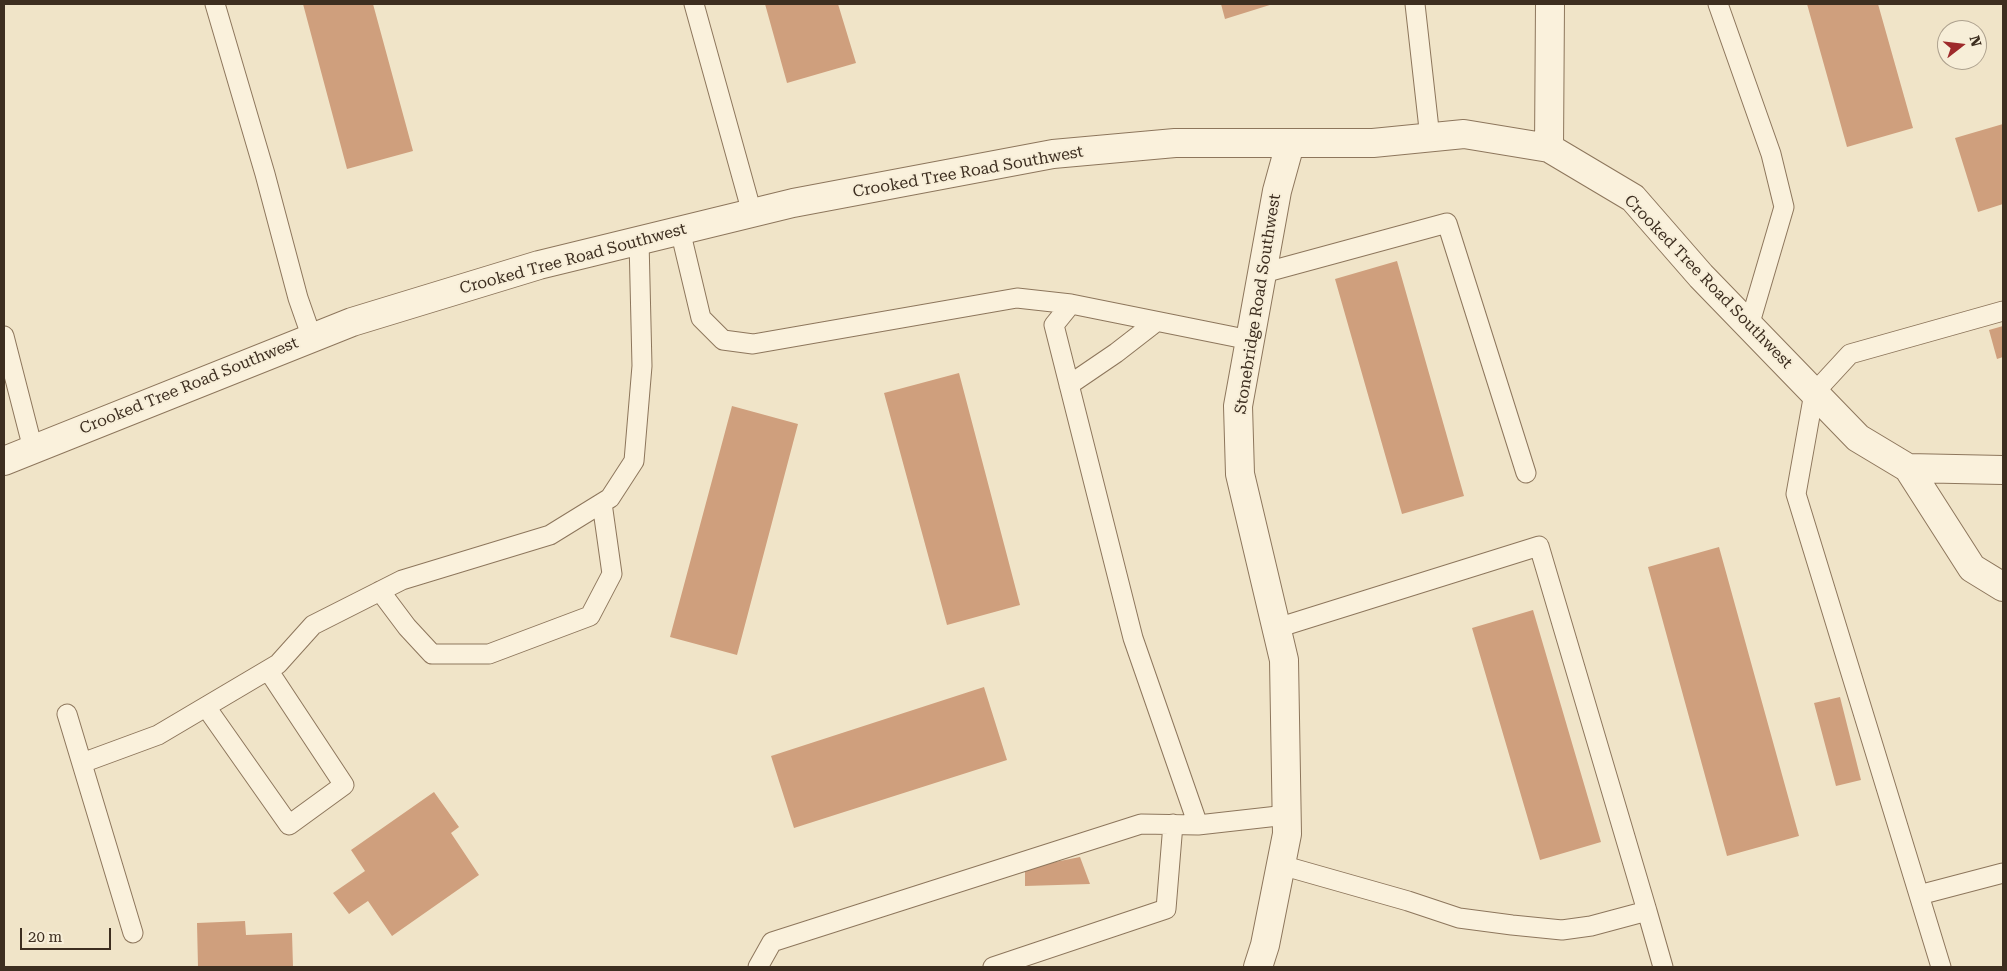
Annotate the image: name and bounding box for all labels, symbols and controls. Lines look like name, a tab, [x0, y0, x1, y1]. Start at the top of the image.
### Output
north arrow	[1937, 20, 1987, 70]
text: N	[1966, 34, 1985, 49]
street label: Crooked Tree Road Southwest	[851, 142, 1085, 202]
street label: Crooked Tree Road Southwest	[1620, 191, 1796, 373]
street label: Stonebridge Road Southwest	[1231, 192, 1285, 416]
street label: Crooked Tree Road Southwest	[458, 219, 688, 299]
street label: Crooked Tree Road Southwest	[77, 333, 301, 439]
scale bar	[22, 918, 114, 950]
text: 20 m	[28, 928, 62, 946]

